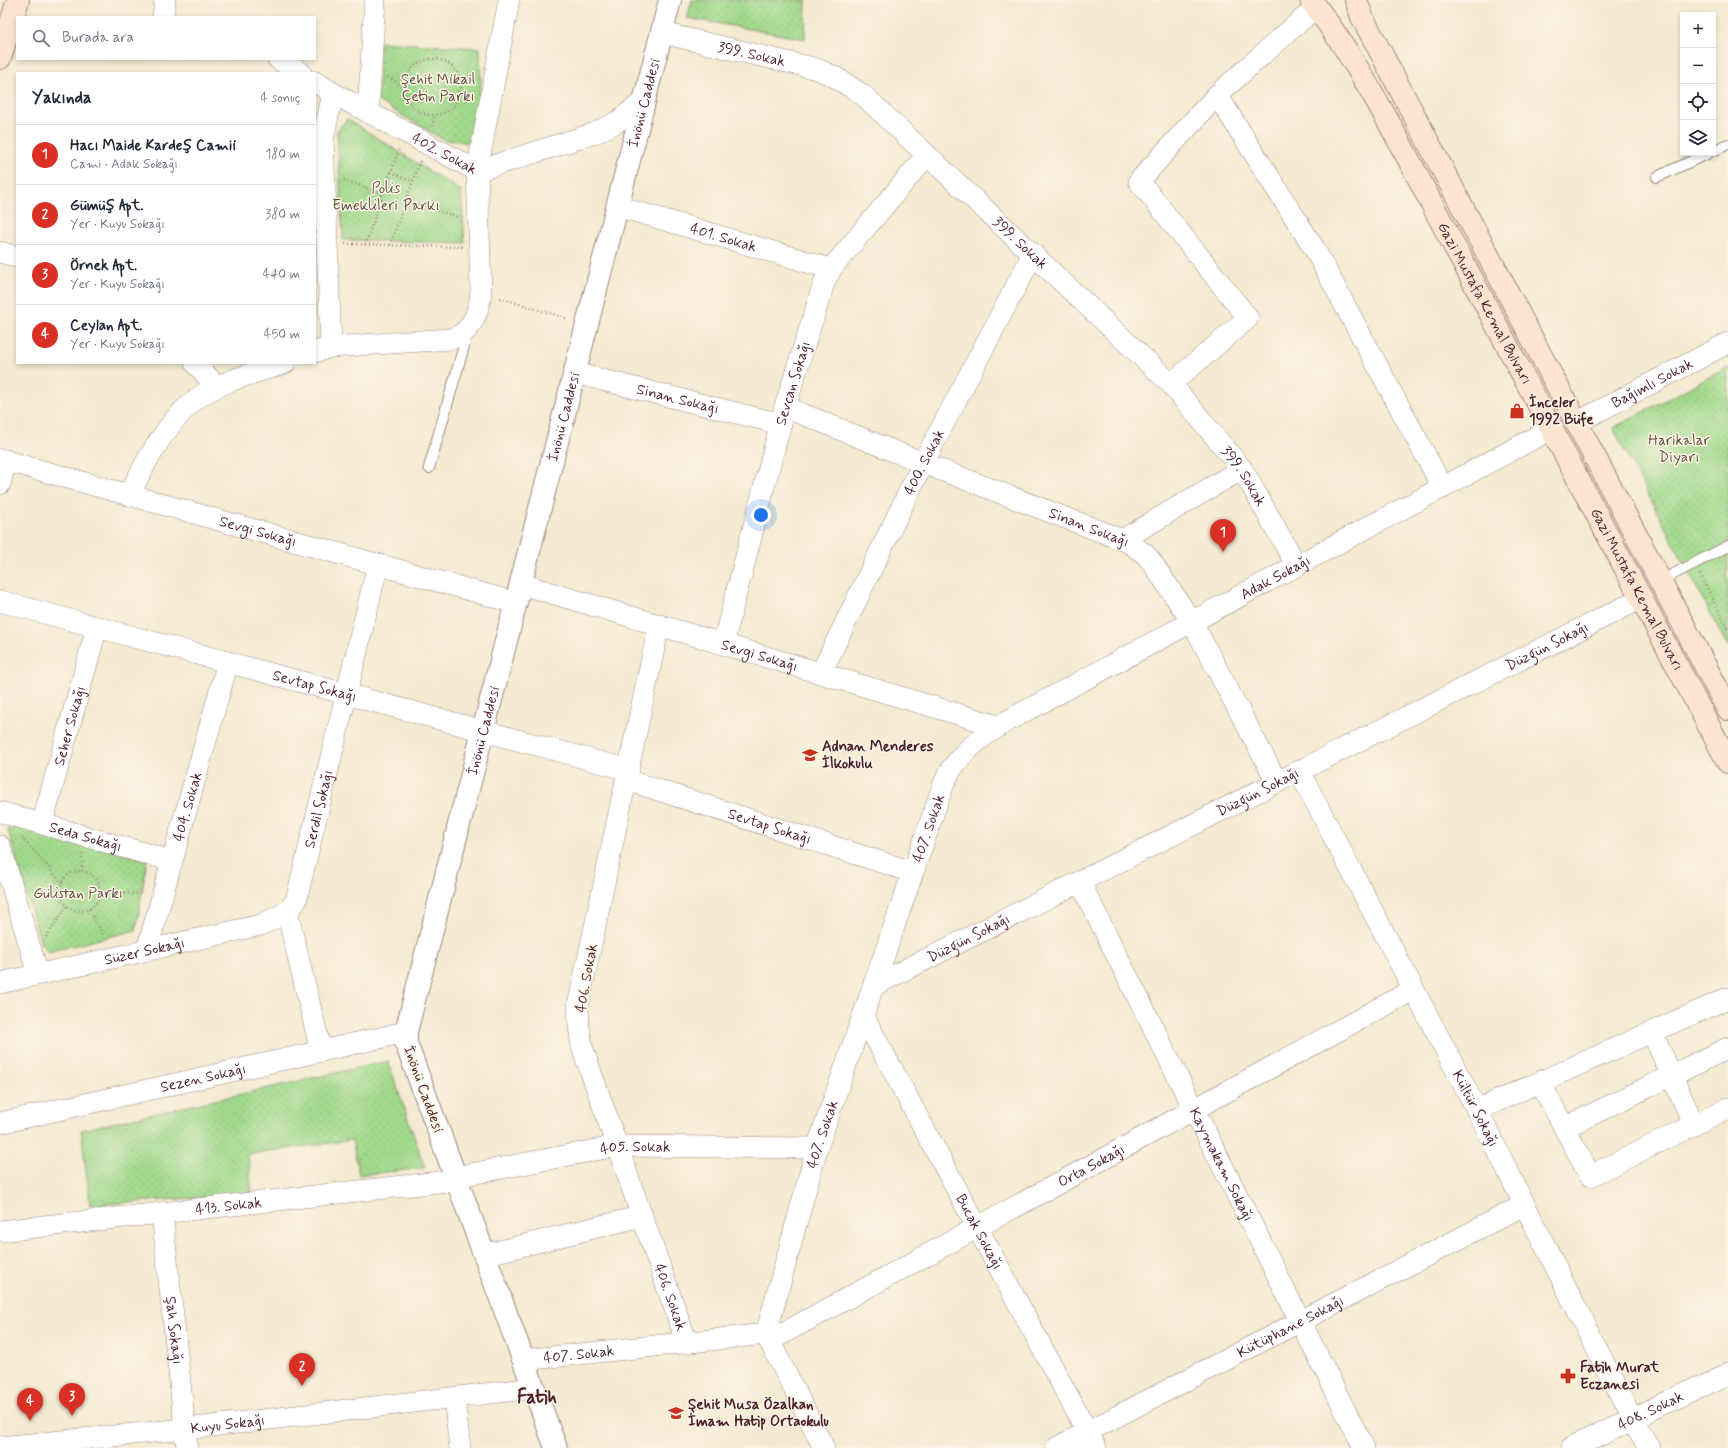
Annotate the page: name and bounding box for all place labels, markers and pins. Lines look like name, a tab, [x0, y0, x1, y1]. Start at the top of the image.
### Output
place label: İnceler 1992 Büfe	[1529, 393, 1594, 430]
shop icon: İnceler 1992 Büfe	[1508, 402, 1526, 420]
pin: 1	[1210, 519, 1236, 552]
place label: Adnan Menderes İlkokulu	[822, 737, 934, 774]
school or university icon: Adnan Menderes İlkokulu	[801, 746, 819, 764]
pin: 2	[289, 1353, 315, 1386]
place label: Fatih Murat Eczanesi	[1580, 1358, 1660, 1395]
pharmacy icon: Fatih Murat Eczanesi	[1559, 1367, 1577, 1385]
pin: 3	[59, 1383, 85, 1416]
pin: 4	[17, 1388, 43, 1421]
place label: Şehit Musa Özalkan İmam Hatip Ortaokulu	[688, 1395, 829, 1432]
school or university icon: Şehit Musa Özalkan İmam Hatip Ortaokulu	[667, 1404, 685, 1422]

